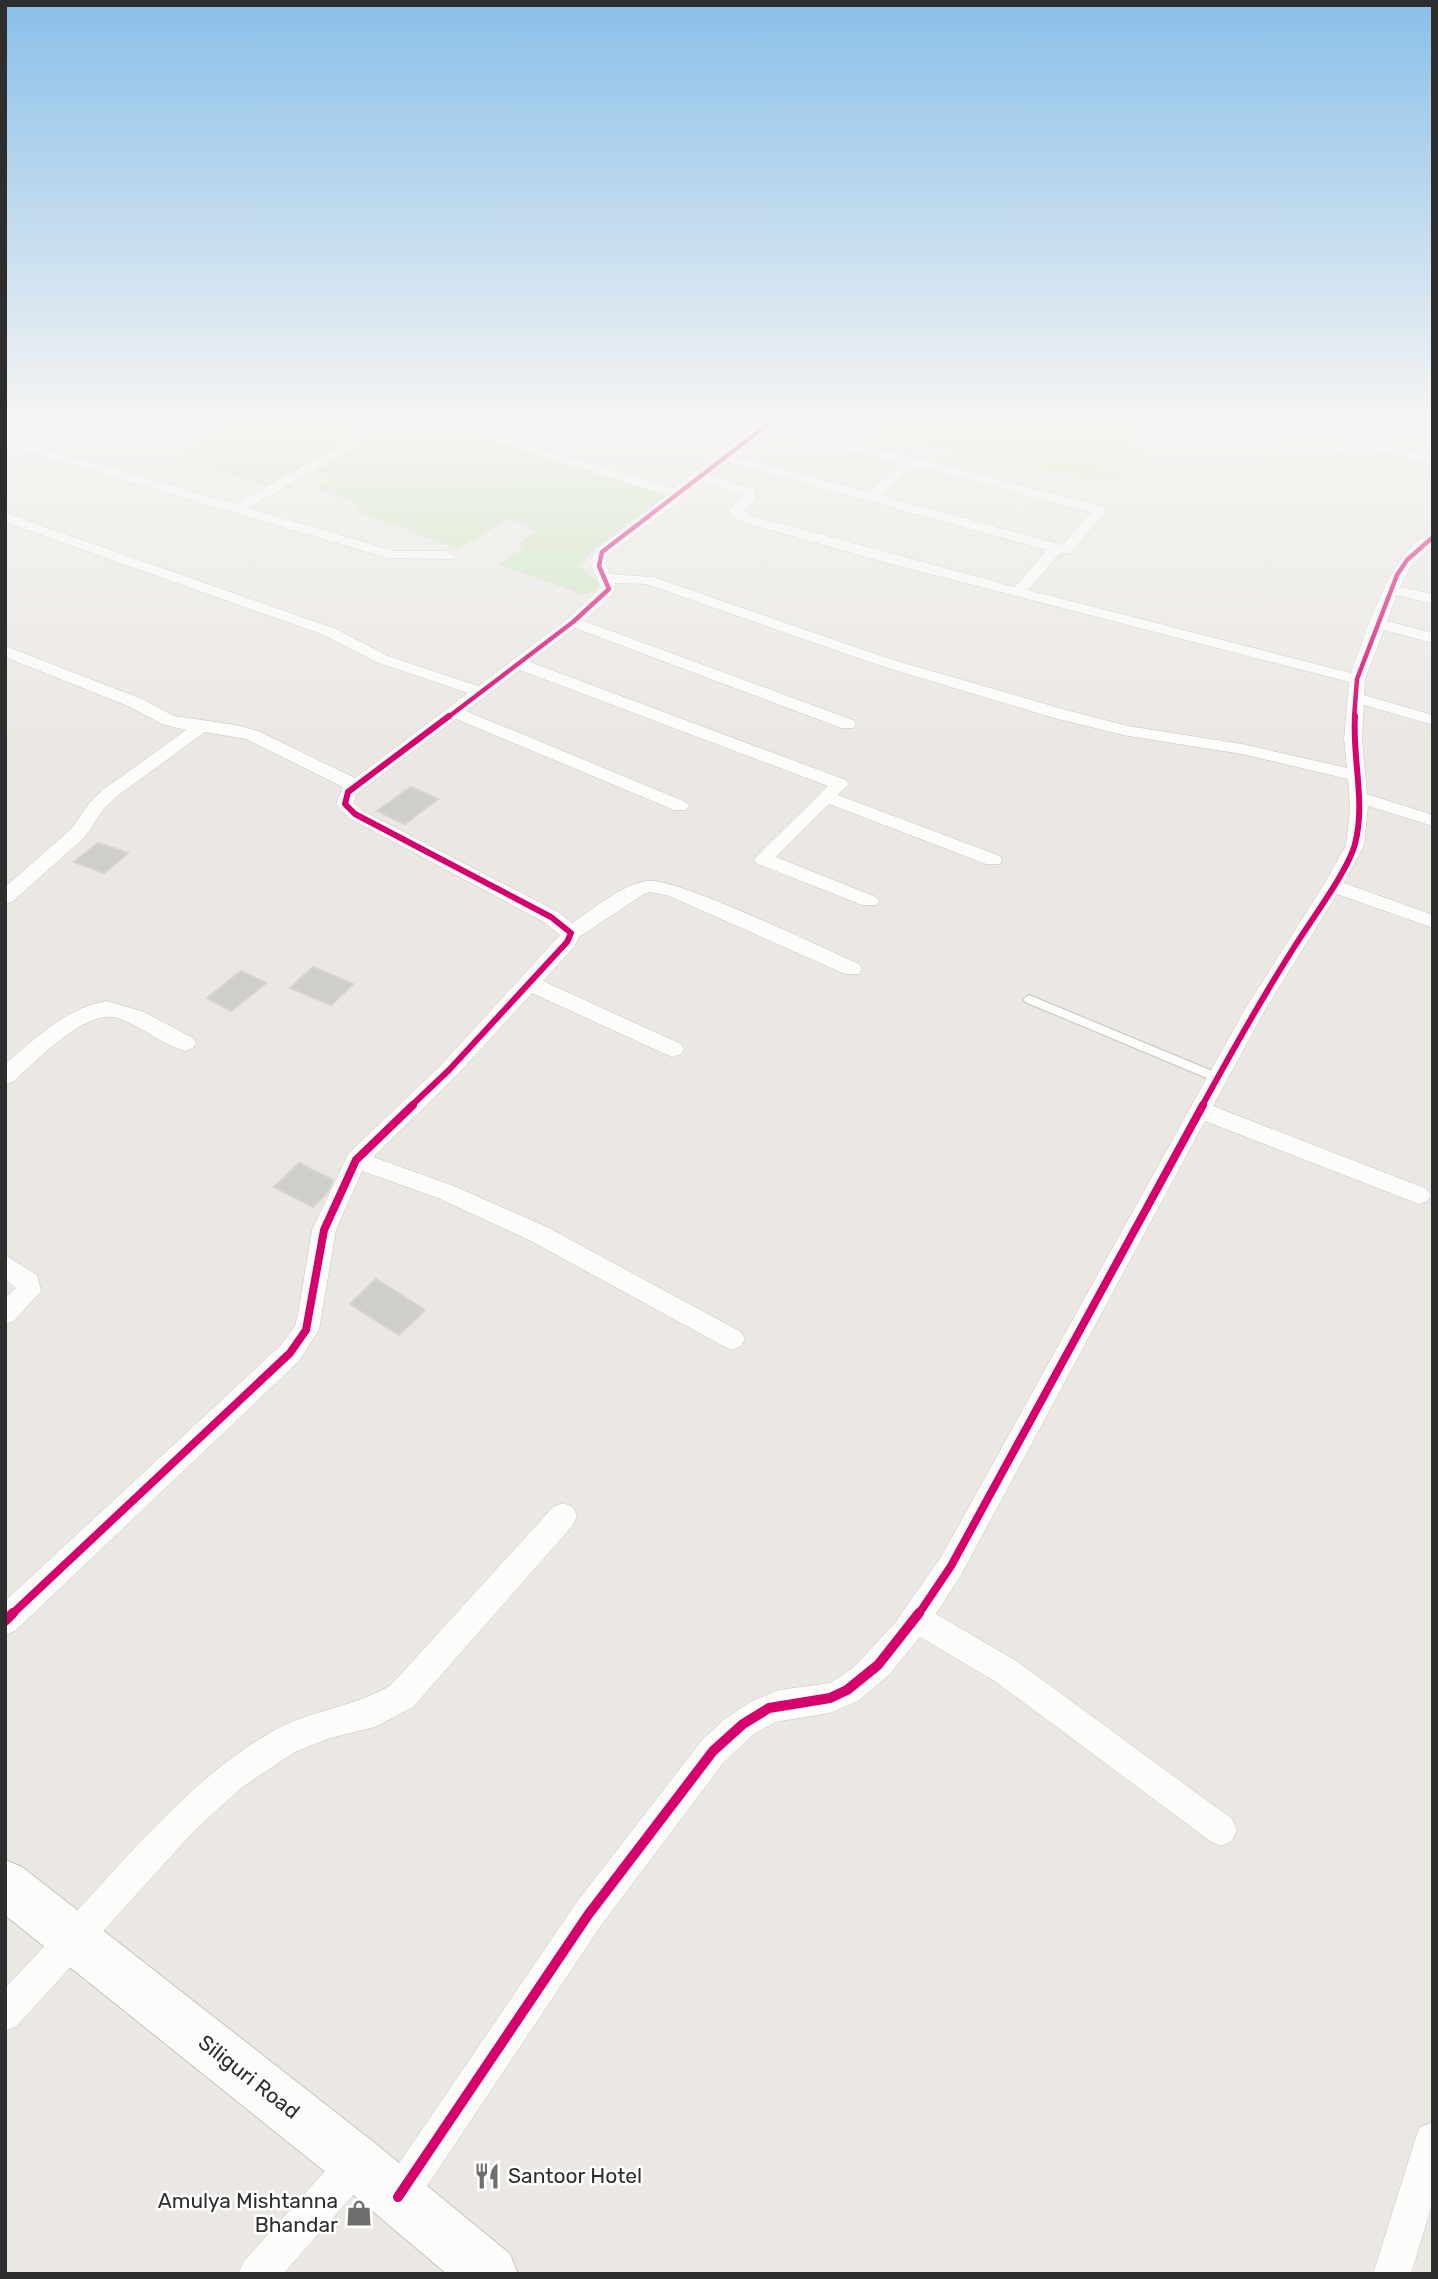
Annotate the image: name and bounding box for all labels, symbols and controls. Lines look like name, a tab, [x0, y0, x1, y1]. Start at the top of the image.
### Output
street label: Siliguri Road	[194, 2029, 305, 2124]
restaurant icon: Santoor Hotel	[472, 2161, 502, 2191]
place label: Santoor Hotel	[508, 2163, 642, 2188]
place label: Amulya Mishtanna Bhandar	[158, 2188, 338, 2237]
shop icon: Amulya Mishtanna Bhandar	[344, 2198, 374, 2228]

